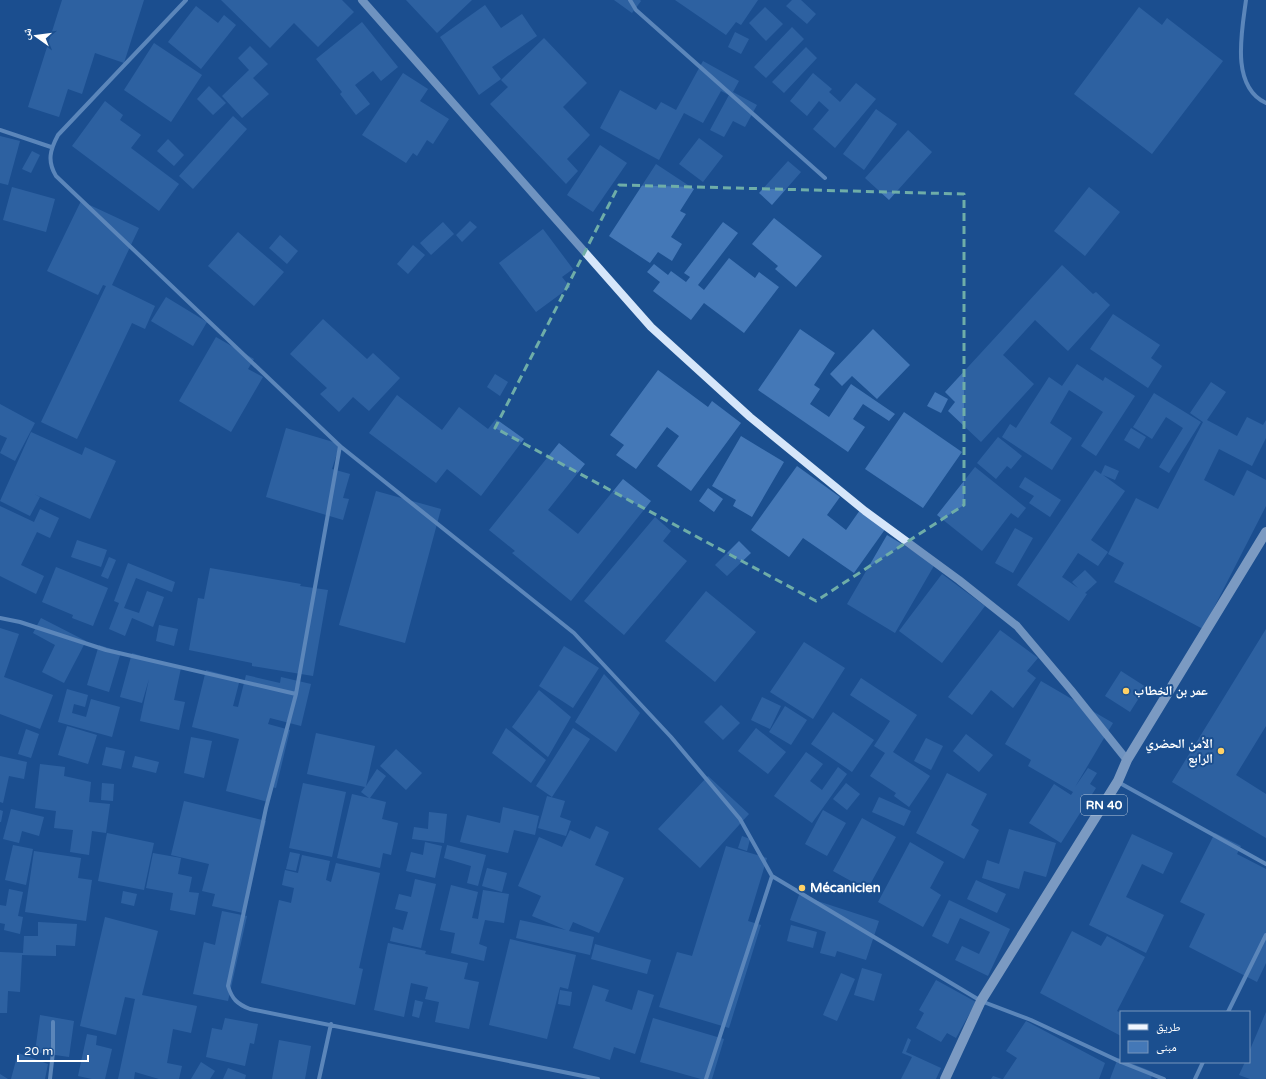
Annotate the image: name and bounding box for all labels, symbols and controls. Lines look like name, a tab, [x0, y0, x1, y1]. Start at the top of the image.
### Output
north arrow	[16, 16, 56, 56]
text: ش	[19, 26, 36, 41]
place label: عمر بن الخطاب	[1134, 683, 1208, 699]
marker: عمر بن الخطاب	[1121, 686, 1131, 696]
place label: الأمن الحضري الرابع	[1145, 736, 1213, 768]
marker: الأمن الحضري الرابع	[1216, 746, 1226, 756]
road number: RN 40	[1081, 795, 1127, 815]
place label: Mécanicien	[810, 880, 881, 896]
marker: Mécanicien	[797, 883, 807, 893]
legend	[1120, 1011, 1250, 1063]
text: طريق	[1156, 1020, 1181, 1034]
scale bar	[18, 1037, 88, 1063]
text: مبنى	[1156, 1040, 1177, 1054]
text: 20 m	[24, 1044, 53, 1058]

